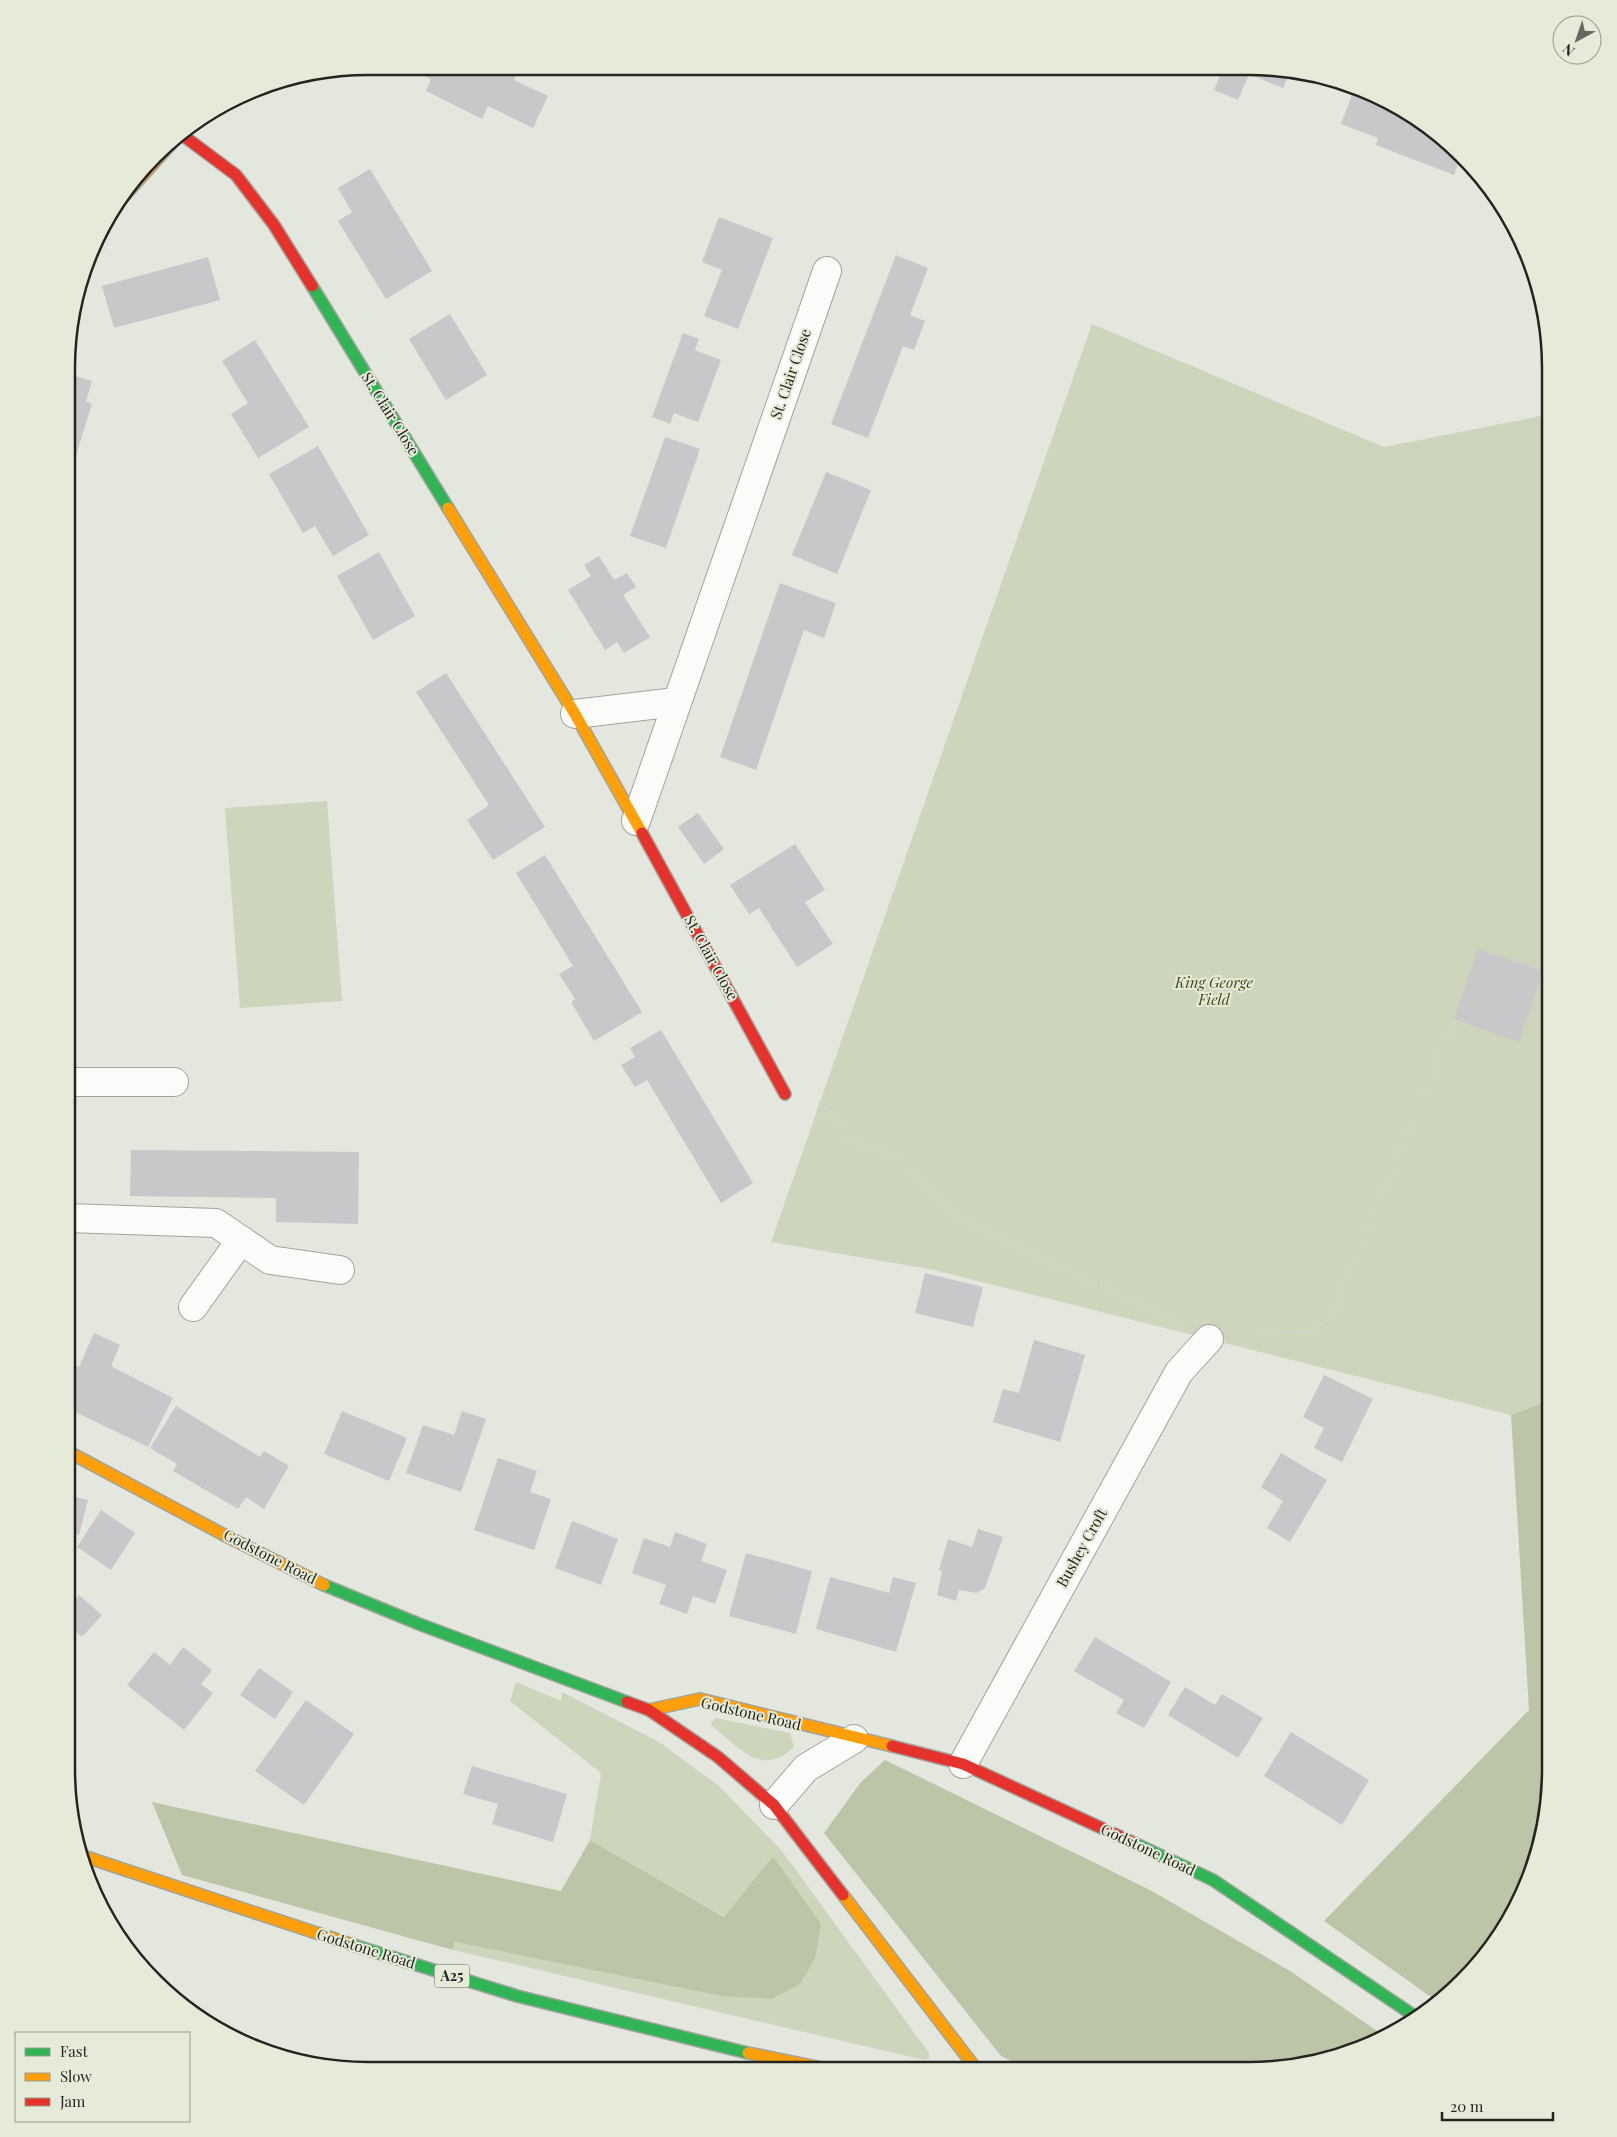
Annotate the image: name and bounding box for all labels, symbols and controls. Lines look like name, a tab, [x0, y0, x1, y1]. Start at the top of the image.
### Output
north arrow	[1552, 15, 1602, 65]
text: N	[1558, 40, 1578, 61]
street label: St. Clair Close	[765, 326, 815, 422]
street label: St. Clair Close	[357, 368, 424, 459]
street label: St. Clair Close	[680, 911, 744, 1004]
park label: King George Field	[1174, 972, 1253, 1009]
street label: Bushey Croft	[1051, 1504, 1111, 1590]
street label: Godstone Road	[220, 1524, 321, 1588]
street label: Godstone Road	[699, 1692, 804, 1734]
street label: Godstone Road	[1098, 1818, 1199, 1880]
street label: Godstone Road	[315, 1924, 418, 1973]
road number: A25	[434, 1964, 470, 1988]
legend	[15, 2032, 190, 2122]
text: Fast	[60, 2041, 89, 2061]
text: Slow	[60, 2066, 92, 2086]
scale bar	[1442, 2090, 1553, 2122]
text: Jam	[59, 2091, 86, 2111]
text: 20 m	[1450, 2096, 1484, 2116]

